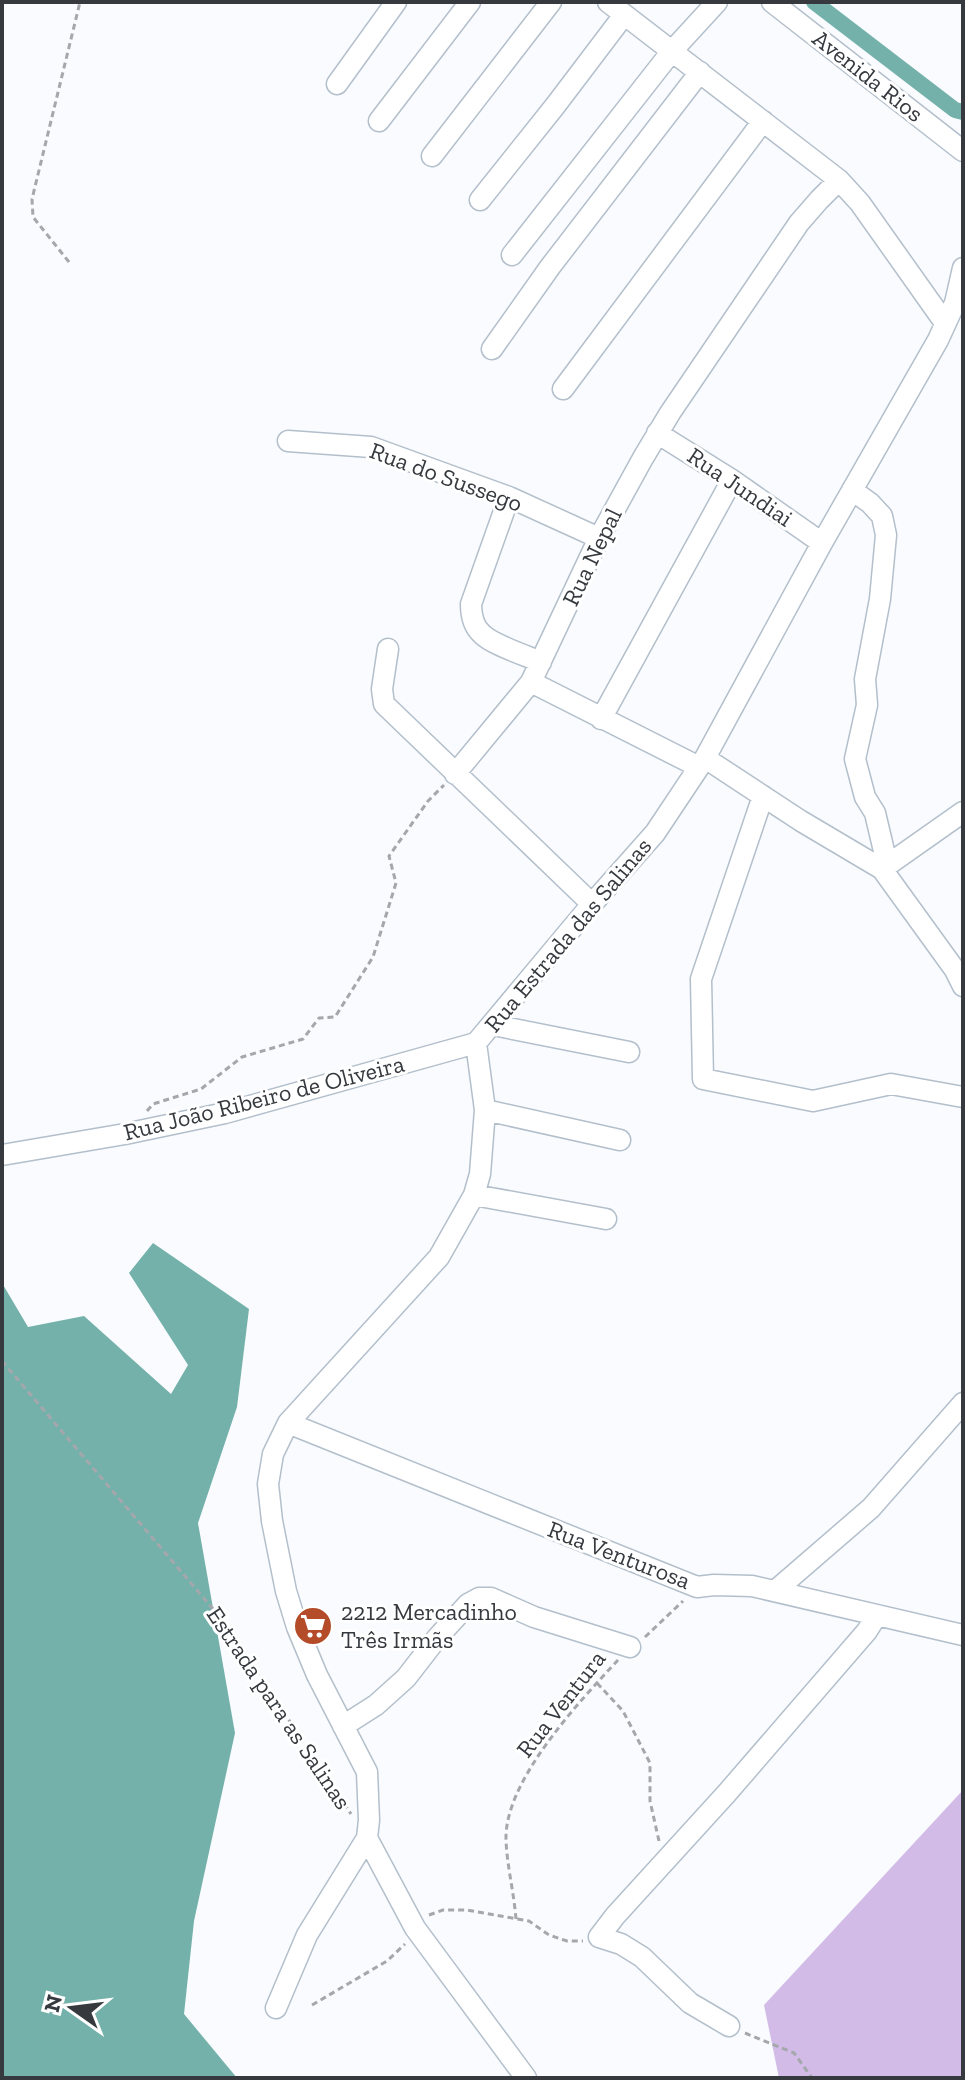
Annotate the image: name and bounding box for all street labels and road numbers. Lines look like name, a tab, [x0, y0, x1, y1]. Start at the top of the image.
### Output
street label: Avenida Rios	[807, 23, 929, 128]
street label: Rua do Sussego	[366, 435, 526, 518]
street label: Rua Jundiai	[682, 441, 799, 533]
street label: Rua Nepal	[556, 503, 628, 610]
street label: Rua Estrada das Salinas	[478, 832, 657, 1038]
street label: Rua João Ribeiro de Oliveira	[120, 1048, 408, 1146]
street label: Rua Venturosa	[544, 1514, 695, 1595]
street label: Estrada para as Salinas	[201, 1601, 358, 1815]
street label: Rua Ventura	[510, 1644, 612, 1763]

